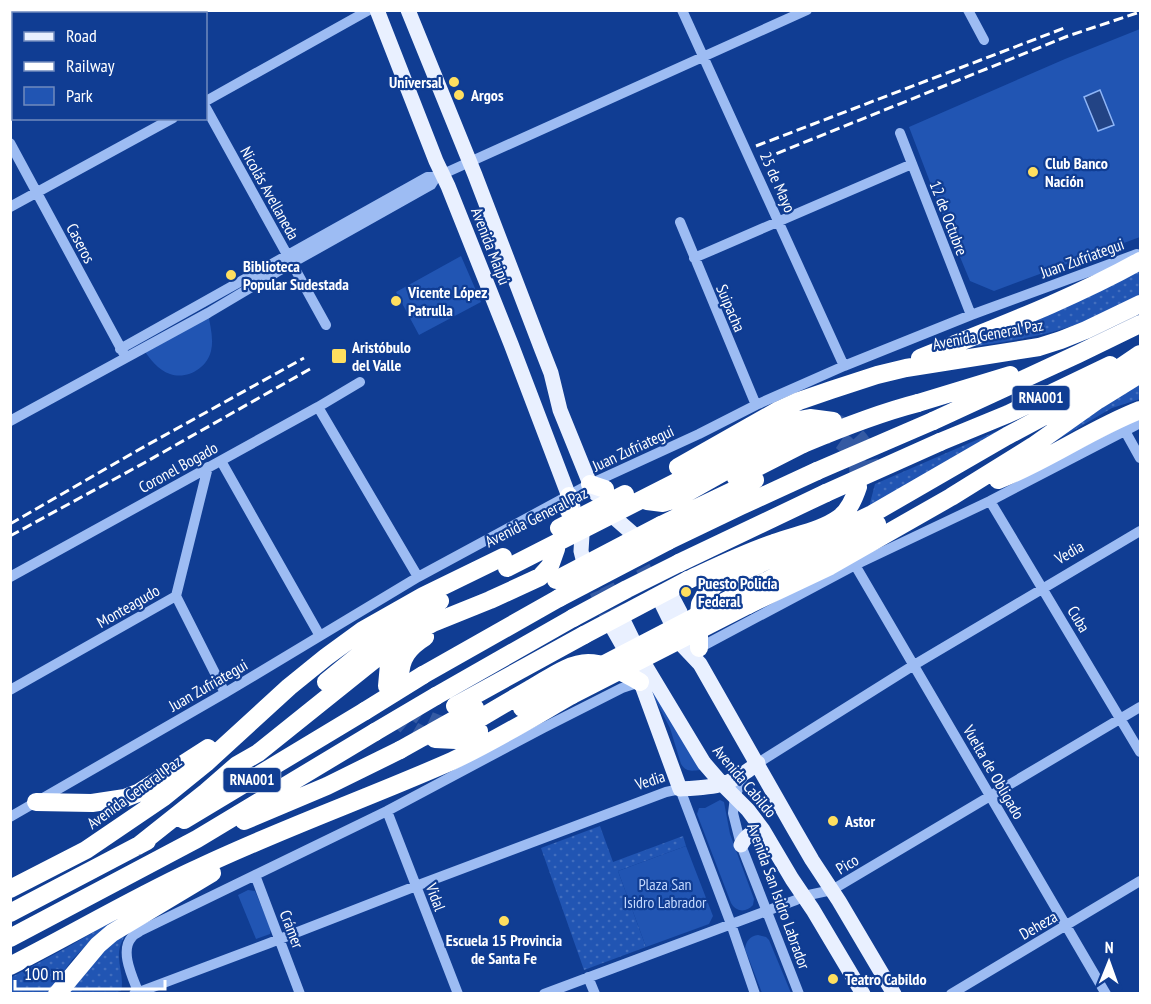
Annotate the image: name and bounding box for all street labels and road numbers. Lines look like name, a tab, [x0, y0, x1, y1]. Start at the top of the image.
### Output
street label: Nicolás Avellaneda	[236, 143, 304, 243]
street label: 25 de Mayo	[756, 149, 800, 215]
street label: 12 de Octubre	[926, 178, 972, 258]
street label: Avenida Maipú	[467, 205, 515, 287]
street label: Caseros	[62, 220, 100, 266]
street label: Juan Zufriategui	[1037, 234, 1127, 283]
street label: Suipacha	[712, 281, 750, 335]
street label: Avenida General Paz	[931, 314, 1045, 354]
road number: RNA001	[1012, 386, 1070, 410]
street label: Juan Zufriategui	[588, 420, 677, 476]
street label: Coronel Bogado	[135, 437, 221, 497]
street label: Avenida General Paz	[482, 483, 591, 551]
street label: Vedia	[1050, 536, 1087, 569]
street label: Monteagudo	[93, 580, 163, 632]
street label: Cuba	[1063, 602, 1095, 636]
street label: Juan Zufriategui	[164, 654, 251, 716]
street label: Vuelta de Obligado	[959, 721, 1029, 823]
street label: Avenida Cabildo	[709, 741, 781, 821]
street label: Avenida General Paz	[83, 751, 185, 833]
street label: Vedia	[632, 766, 667, 794]
road number: RNA001	[224, 768, 280, 792]
street label: Avenida San Isidro Labrador	[743, 820, 815, 972]
street label: Pico	[832, 849, 862, 879]
street label: Vidal	[421, 879, 450, 914]
street label: Deheza	[1015, 906, 1061, 944]
street label: Crámer	[276, 907, 309, 952]

